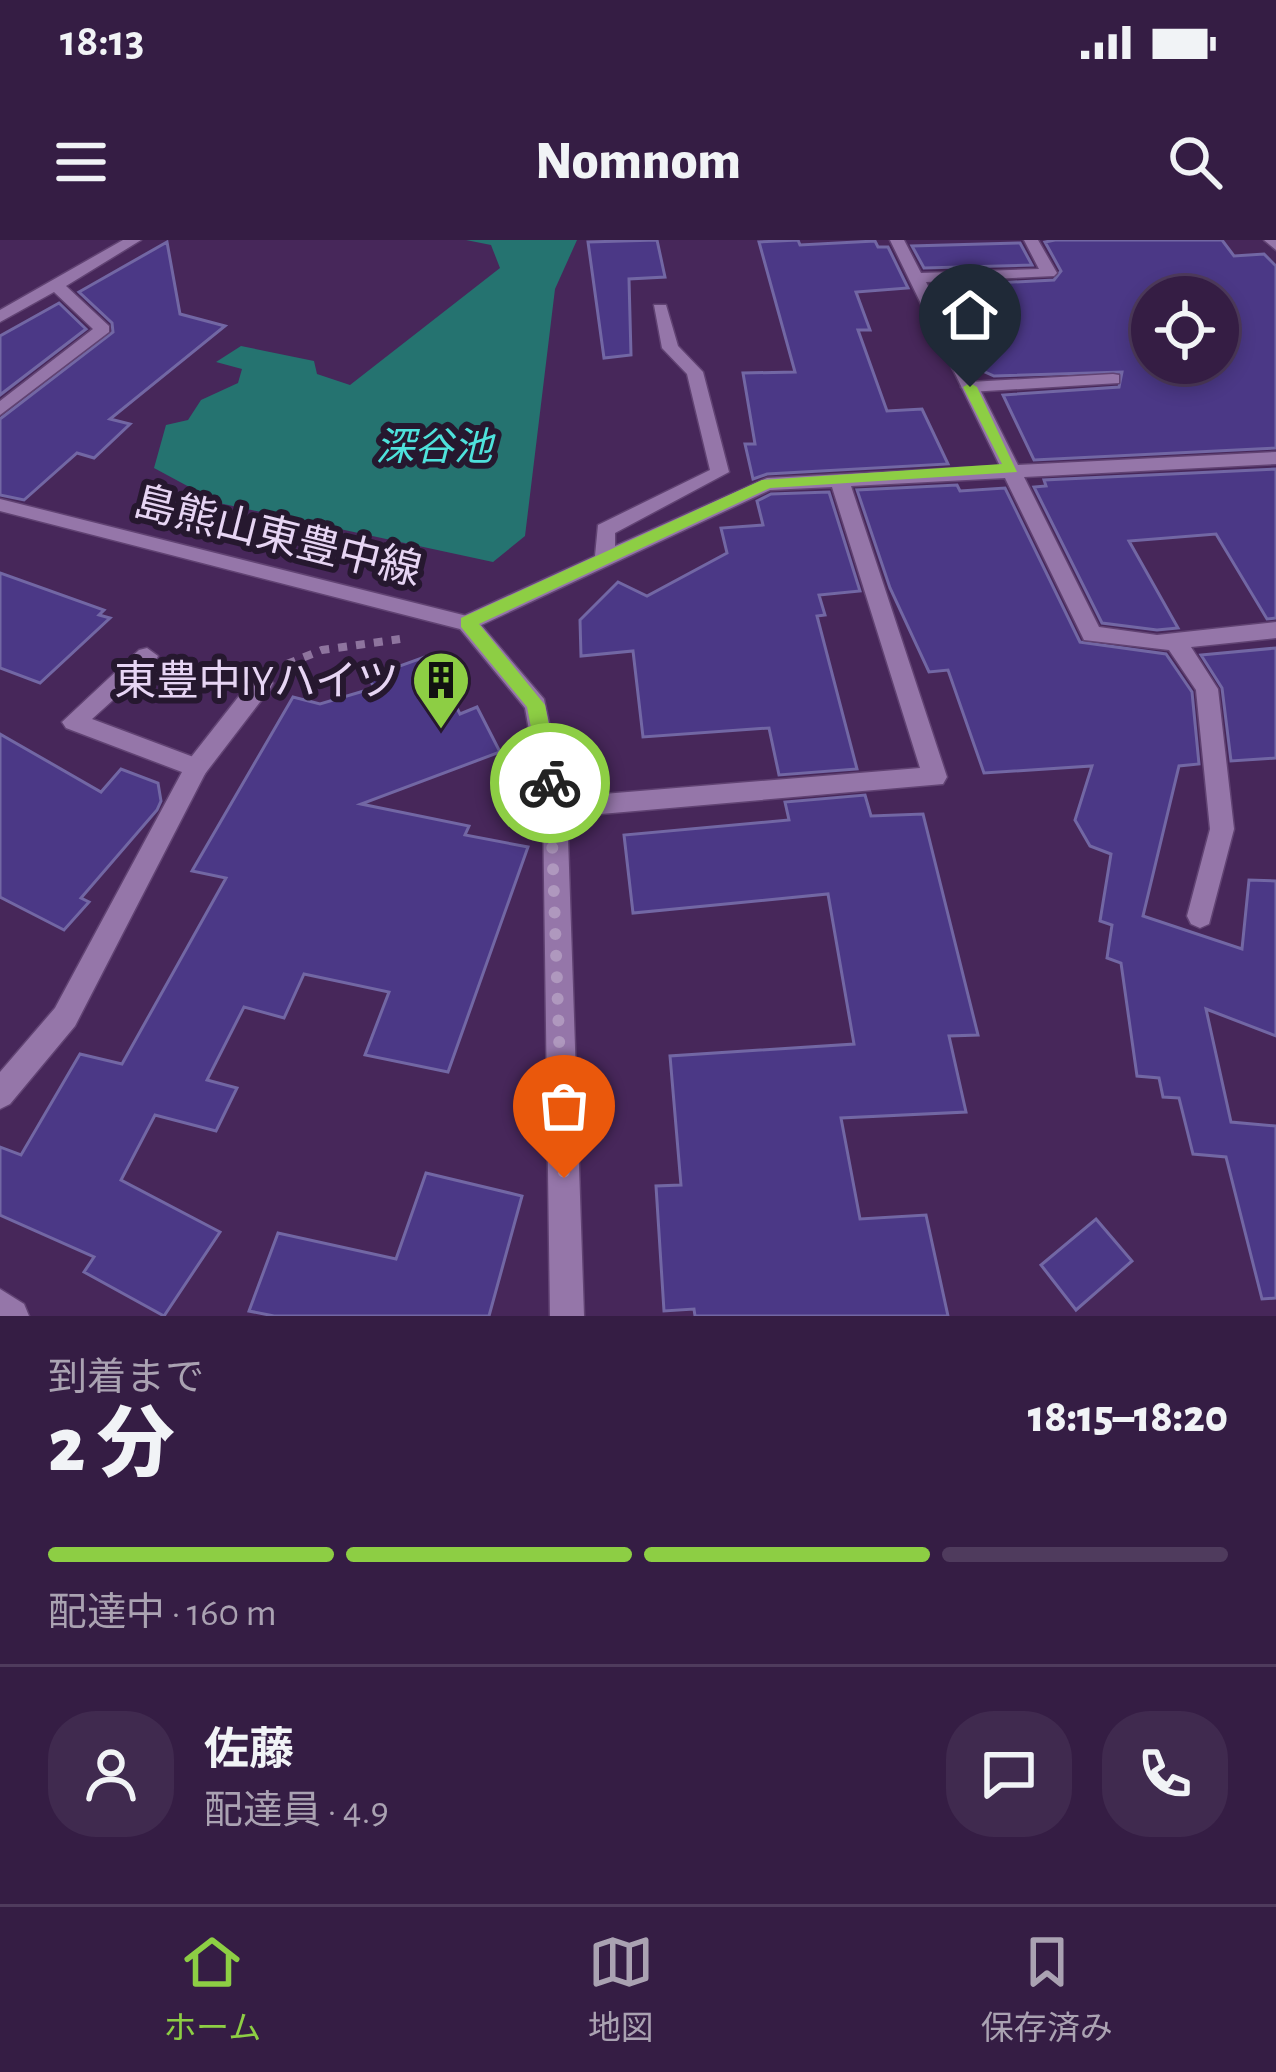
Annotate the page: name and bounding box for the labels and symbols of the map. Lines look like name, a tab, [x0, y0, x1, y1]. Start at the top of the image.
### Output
pin	[919, 264, 1021, 387]
water label: 深谷池	[375, 427, 496, 468]
street label: 島熊山東豊中線	[130, 479, 426, 593]
building icon: 東豊中IYハイツ	[410, 649, 472, 731]
place label: 東豊中IYハイツ	[114, 659, 399, 703]
courier	[490, 723, 610, 843]
pin	[513, 1055, 615, 1178]

